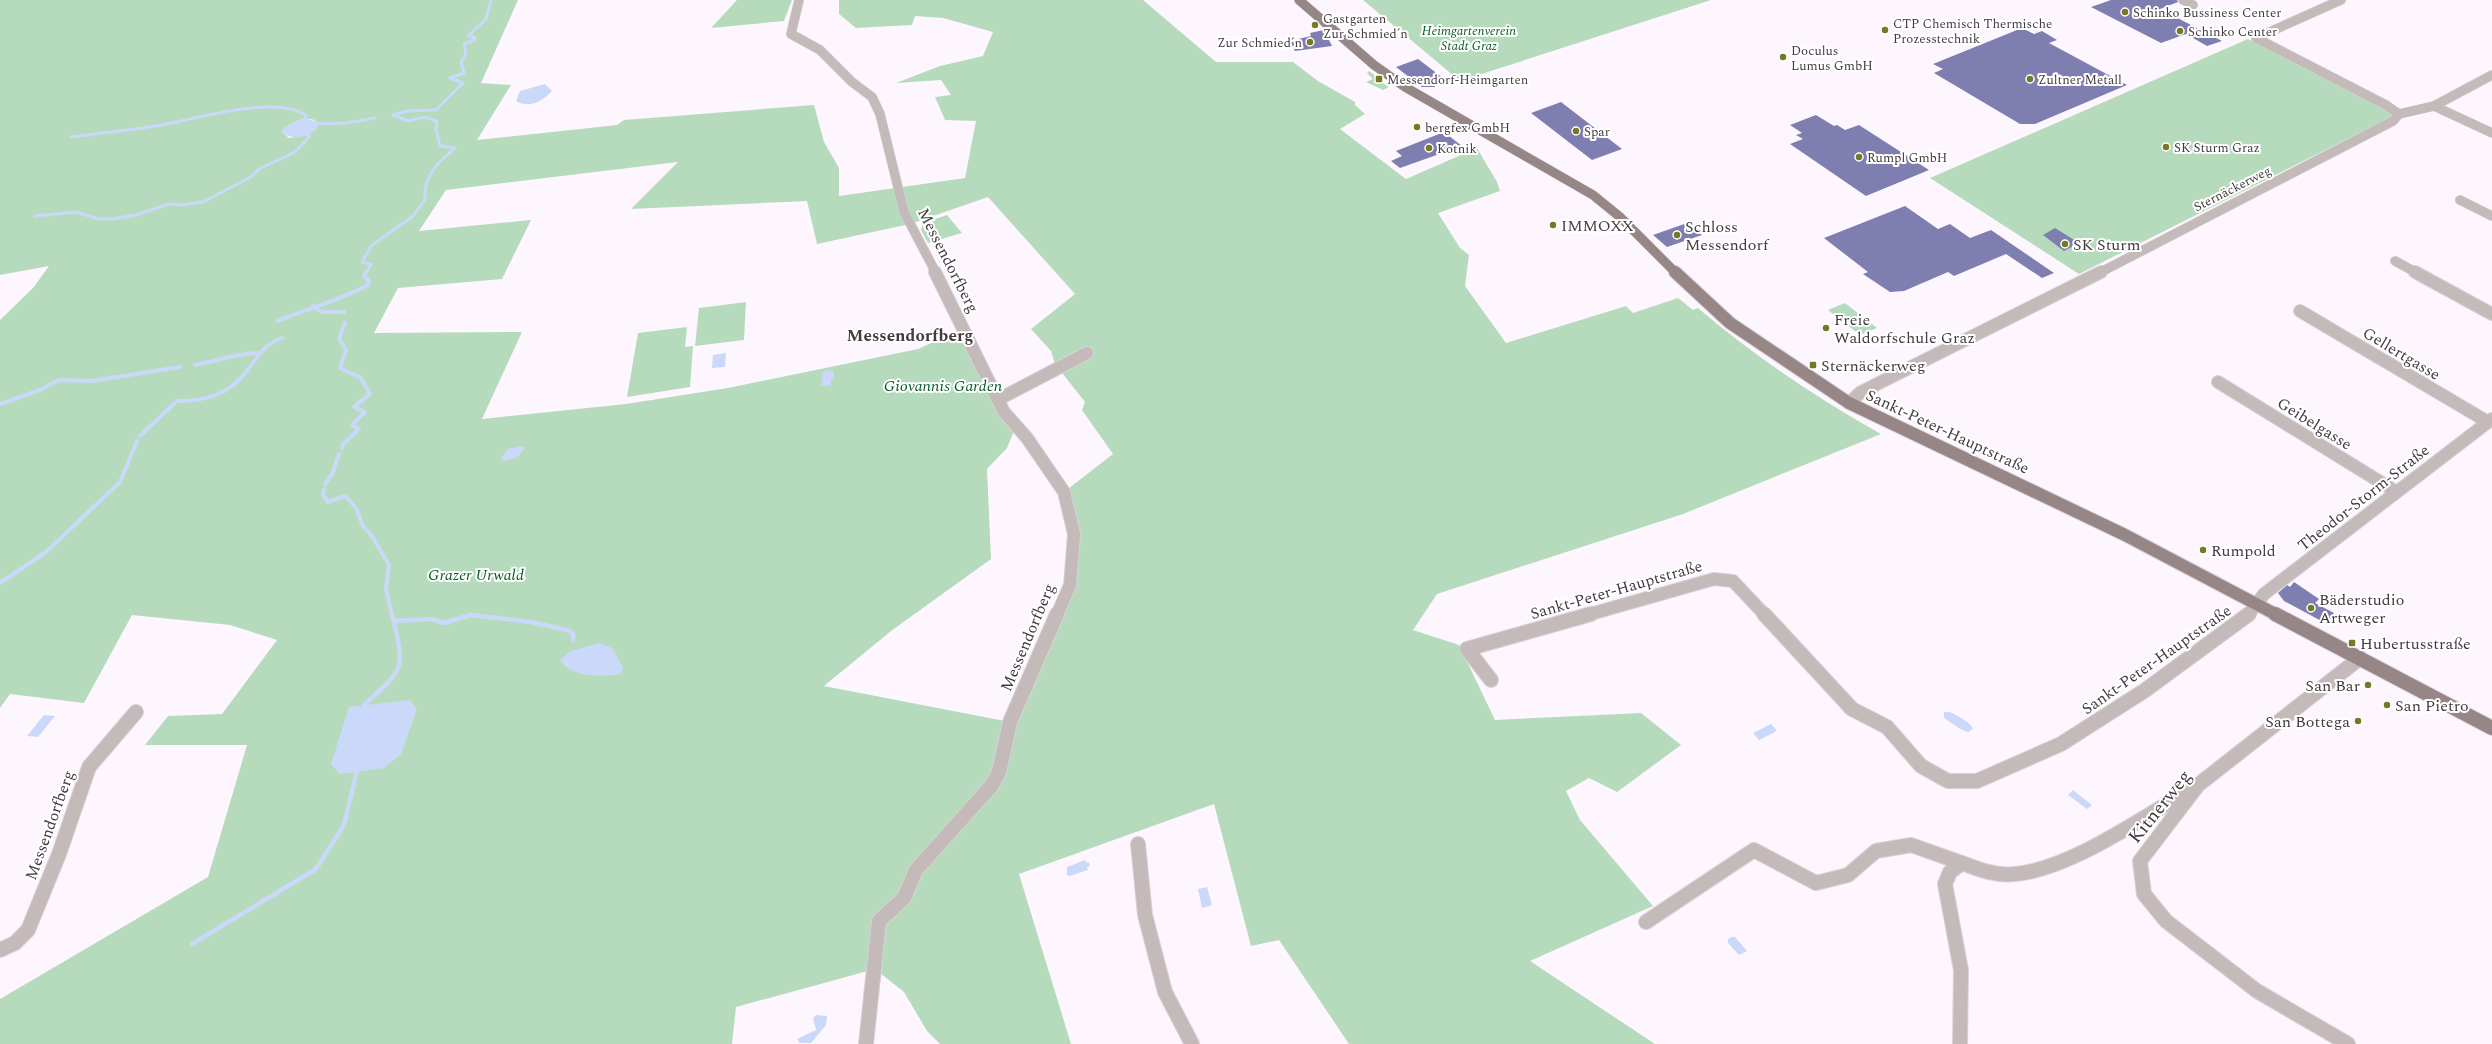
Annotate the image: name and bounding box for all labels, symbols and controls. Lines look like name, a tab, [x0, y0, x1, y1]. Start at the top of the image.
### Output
place label: Schinko Bussiness Center	[2133, 3, 2281, 23]
marker: Schinko Bussiness Center	[2120, 7, 2130, 17]
place label: Gastgarten Zur Schmied´n	[1323, 9, 1408, 44]
place label: CTP Chemisch Thermische Prozesstechnik	[1893, 14, 2052, 49]
marker: Gastgarten Zur Schmied´n	[1310, 20, 1320, 30]
park label: Heimgartenverein Stadt Graz	[1422, 21, 1516, 56]
place label: Schinko Center	[2188, 22, 2277, 42]
marker: CTP Chemisch Thermische Prozesstechnik	[1880, 25, 1890, 35]
marker: Schinko Center	[2175, 26, 2185, 36]
place label: Zur Schmied´n	[1217, 33, 1302, 53]
marker: Zur Schmied´n	[1305, 37, 1315, 47]
place label: Doculus Lumus GmbH	[1791, 41, 1873, 76]
marker: Doculus Lumus GmbH	[1778, 52, 1788, 62]
place label: Messendorf-Heimgarten	[1387, 70, 1529, 90]
place label: Zultner Metall	[2038, 70, 2122, 90]
marker: Messendorf-Heimgarten	[1374, 74, 1384, 84]
marker: Zultner Metall	[2025, 74, 2035, 84]
place label: bergfex GmbH	[1425, 118, 1510, 138]
marker: bergfex GmbH	[1412, 122, 1422, 132]
place label: Spar	[1584, 122, 1610, 142]
marker: Spar	[1571, 126, 1581, 136]
place label: SK Sturm Graz	[2174, 138, 2260, 158]
place label: Kotnik	[1437, 139, 1477, 159]
marker: SK Sturm Graz	[2161, 142, 2171, 152]
marker: Kotnik	[1424, 143, 1434, 153]
place label: Rumpl GmbH	[1867, 148, 1947, 168]
marker: Rumpl GmbH	[1854, 152, 1864, 162]
street label: Sternäckerweg	[2190, 161, 2275, 217]
street label: Messendorfberg	[911, 204, 985, 317]
place label: IMMOXX	[1561, 214, 1634, 238]
place label: Schloss Messendorf	[1685, 215, 1770, 257]
marker: IMMOXX	[1548, 220, 1558, 230]
marker: Schloss Messendorf	[1672, 230, 1682, 240]
place label: SK Sturm	[2073, 233, 2141, 257]
marker: SK Sturm	[2060, 239, 2070, 249]
place label: Freie Waldorfschule Graz	[1834, 308, 1975, 350]
street label: Gellertgasse	[2358, 321, 2445, 387]
district label: Messendorfberg	[847, 323, 973, 349]
marker: Freie Waldorfschule Graz	[1821, 323, 1831, 333]
place label: Sternäckerweg	[1821, 354, 1925, 378]
marker: Sternäckerweg	[1808, 360, 1818, 370]
park label: Giovannis Garden	[884, 374, 1003, 398]
street label: Sankt-Peter-Hauptstraße	[1862, 383, 2033, 480]
street label: Geibelgasse	[2272, 391, 2357, 456]
street label: Theodor-Storm-Straße	[2293, 439, 2435, 557]
place label: Rumpold	[2211, 539, 2276, 563]
marker: Rumpold	[2198, 545, 2208, 555]
street label: Sankt-Peter-Hauptstraße	[1527, 554, 1705, 626]
park label: Grazer Urwald	[428, 563, 524, 587]
street label: Messendorfberg	[994, 580, 1061, 695]
place label: Bäderstudio Artweger	[2319, 588, 2404, 630]
street label: Sankt-Peter-Hauptstraße	[2077, 599, 2236, 721]
marker: Bäderstudio Artweger	[2306, 603, 2316, 613]
place label: Hubertusstraße	[2360, 632, 2471, 656]
marker: Hubertusstraße	[2347, 638, 2357, 648]
place label: San Bar	[2305, 674, 2360, 698]
marker: San Bar	[2363, 680, 2373, 690]
place label: San Pietro	[2395, 694, 2469, 718]
marker: San Pietro	[2382, 700, 2392, 710]
place label: San Bottega	[2265, 710, 2350, 734]
marker: San Bottega	[2353, 716, 2363, 726]
street label: Kitnerweg	[2121, 764, 2199, 850]
street label: Messendorfberg	[19, 767, 81, 884]

